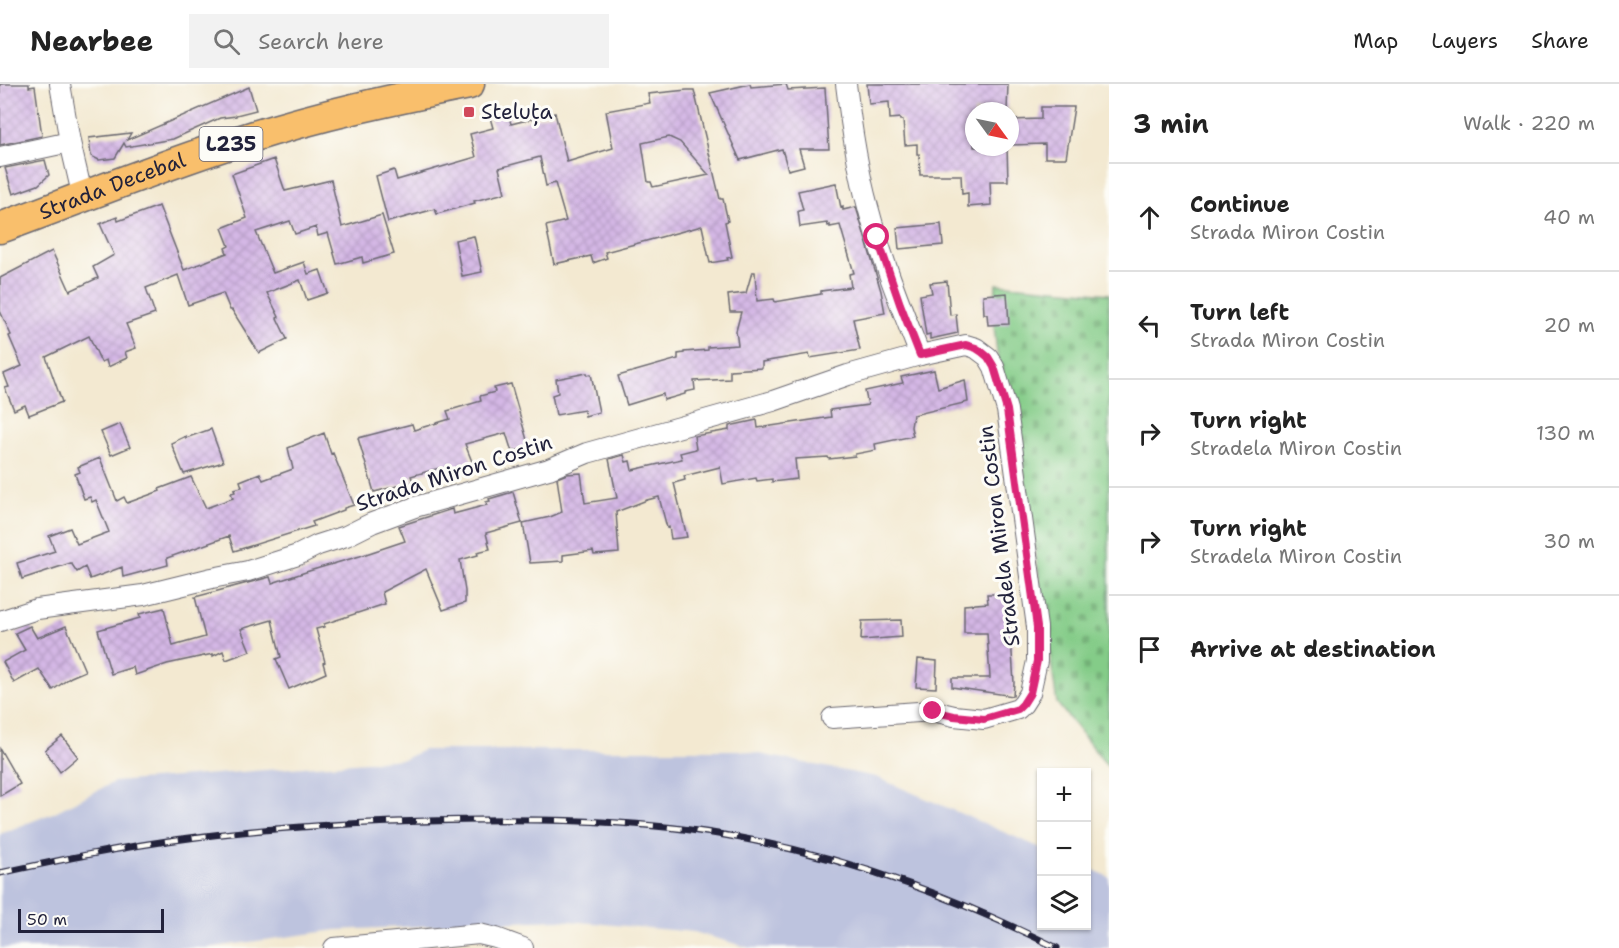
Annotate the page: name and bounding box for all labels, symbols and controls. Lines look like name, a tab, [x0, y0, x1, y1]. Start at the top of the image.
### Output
search box	[189, 14, 609, 68]
text: Nearbee	[30, 22, 153, 60]
icon: search	[210, 25, 243, 58]
text: Search here	[258, 27, 384, 56]
text: Map	[1353, 27, 1398, 55]
text: Layers	[1431, 27, 1498, 55]
text: Share	[1531, 27, 1589, 55]
place label: Steluța	[481, 98, 552, 126]
north arrow	[965, 102, 1019, 156]
marker: Steluța	[462, 105, 476, 119]
text: 3 min	[1133, 106, 1209, 141]
text: Walk · 220 m	[1463, 110, 1595, 136]
road number: L235	[200, 127, 262, 161]
street label: Strada Decebal	[35, 146, 190, 226]
text: Continue	[1190, 190, 1290, 219]
icon: ahead	[1133, 201, 1166, 234]
text: 40 m	[1543, 204, 1595, 230]
text: Strada Miron Costin	[1190, 219, 1385, 245]
route start	[863, 223, 889, 249]
text: Turn left	[1190, 298, 1289, 327]
icon: left	[1133, 309, 1166, 342]
text: 20 m	[1544, 312, 1595, 338]
text: Strada Miron Costin	[1190, 327, 1385, 353]
text: Turn right	[1190, 406, 1307, 435]
icon: right	[1133, 417, 1166, 450]
text: 130 m	[1536, 420, 1595, 446]
street label: Stradela Miron Costin	[972, 424, 1026, 648]
street label: Strada Miron Costin	[352, 428, 556, 518]
text: Stradela Miron Costin	[1190, 435, 1402, 461]
text: Turn right	[1190, 514, 1307, 543]
icon: right	[1133, 525, 1166, 558]
text: 30 m	[1543, 528, 1595, 554]
text: Stradela Miron Costin	[1190, 543, 1402, 569]
icon: arrive	[1133, 633, 1166, 666]
text: Arrive at destination	[1190, 635, 1436, 664]
route end	[919, 697, 945, 723]
map controls	[1037, 768, 1091, 930]
button: +	[1037, 768, 1091, 822]
button: −	[1037, 822, 1091, 876]
button: layers	[1037, 876, 1091, 930]
scale bar	[18, 906, 164, 934]
text: 50 m	[27, 909, 67, 930]

